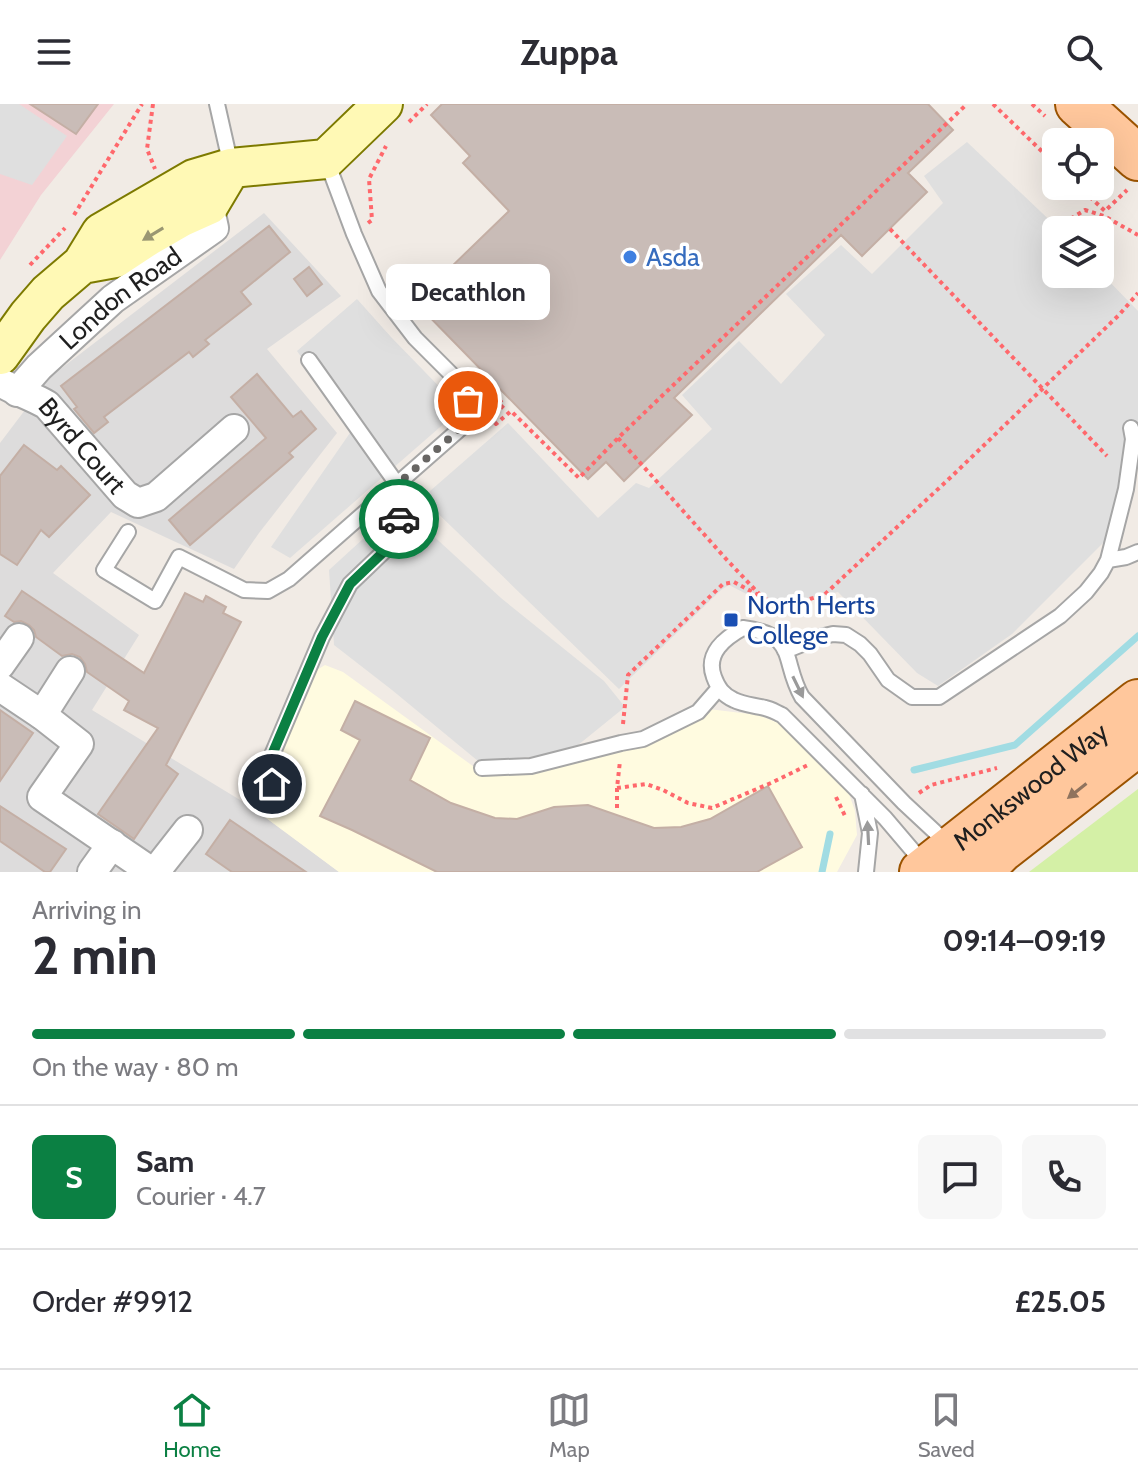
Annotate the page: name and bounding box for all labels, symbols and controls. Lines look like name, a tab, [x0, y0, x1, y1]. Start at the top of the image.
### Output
icon: menu	[32, 30, 76, 74]
text: Zuppa	[520, 30, 618, 74]
icon: search	[1062, 30, 1106, 74]
map controls	[1042, 128, 1114, 288]
button: locate	[1042, 128, 1114, 200]
button: layers	[1042, 216, 1114, 288]
one-way arrow	[142, 227, 164, 241]
street label: London Road	[53, 240, 187, 356]
place label: Asda	[646, 241, 700, 273]
marker: Asda	[621, 248, 639, 266]
callout: Decathlon	[386, 265, 550, 321]
text: Decathlon	[410, 276, 526, 308]
pin	[434, 367, 502, 435]
icon: bag	[446, 379, 490, 423]
street label: Byrd Court	[32, 391, 133, 500]
courier	[359, 479, 439, 559]
icon: car	[377, 497, 421, 541]
place label: North Herts College	[747, 589, 875, 651]
marker: North Herts College	[722, 611, 740, 629]
one-way arrow	[791, 676, 805, 699]
street label: Monkswood Way	[947, 716, 1114, 857]
pin	[238, 750, 306, 818]
icon: home	[250, 762, 294, 806]
one-way arrow	[1067, 782, 1087, 799]
one-way arrow	[861, 820, 874, 845]
text: Arriving in	[32, 894, 142, 926]
text: 09:14–09:19	[942, 922, 1106, 959]
text: 2 min	[32, 924, 158, 987]
text: On the way · 80 m	[32, 1051, 239, 1083]
button: chat	[918, 1135, 1002, 1219]
button: phone	[1022, 1135, 1106, 1219]
text: Sam	[136, 1143, 194, 1180]
text: S	[65, 1159, 83, 1196]
text: Courier · 4.7	[136, 1180, 266, 1212]
text: Order #9912	[32, 1283, 193, 1320]
text: £25.05	[1015, 1283, 1106, 1320]
tab: Home	[163, 1388, 221, 1463]
tab: Map	[547, 1388, 591, 1463]
tab: Saved	[918, 1388, 975, 1463]

